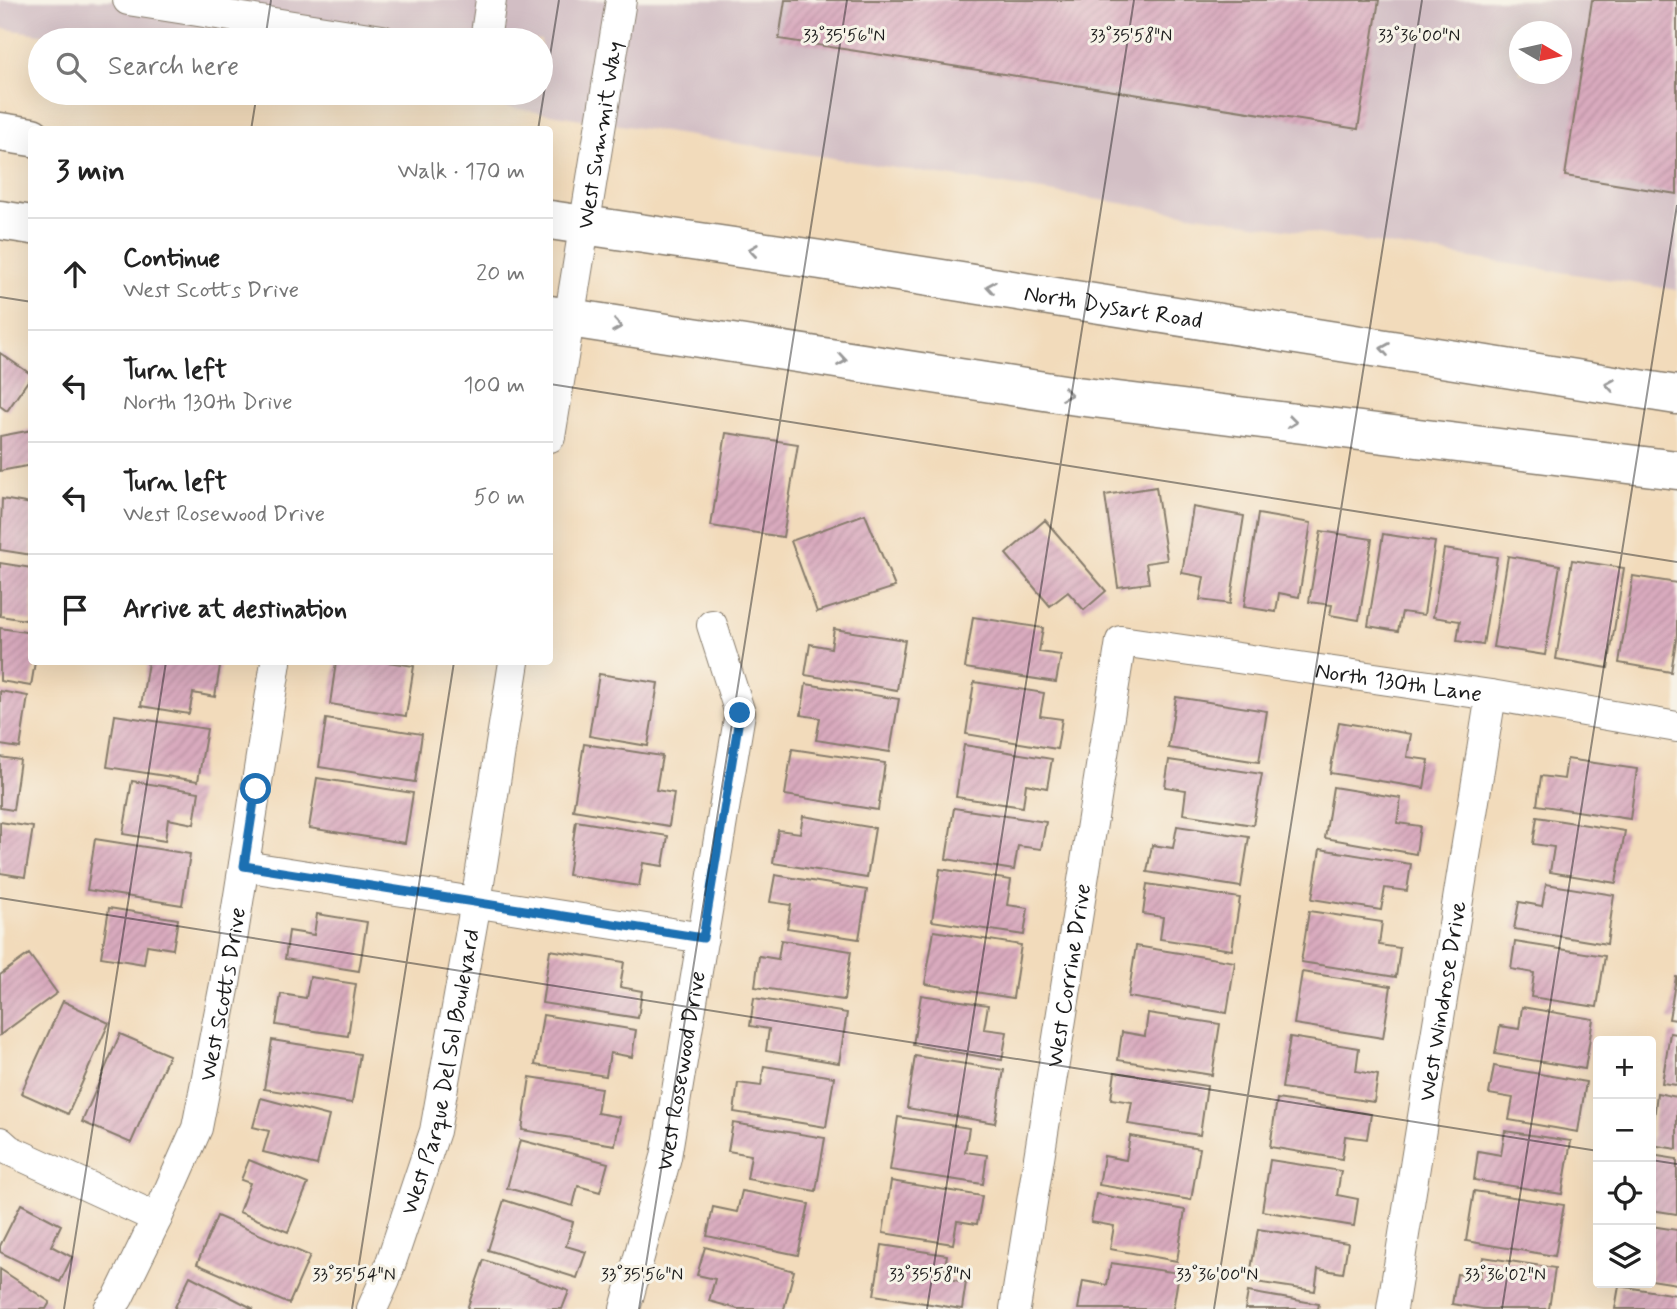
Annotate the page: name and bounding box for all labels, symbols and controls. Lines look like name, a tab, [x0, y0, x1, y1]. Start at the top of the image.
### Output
north arrow	[1509, 21, 1572, 84]
text: 33°35'56"N	[803, 24, 885, 48]
text: 33°35'58"N	[1090, 24, 1172, 48]
text: 33°36'00"N	[1378, 24, 1460, 48]
search box	[28, 28, 553, 105]
street label: West Summit Way	[571, 39, 631, 231]
icon: search	[52, 48, 90, 86]
text: Search here	[108, 50, 239, 84]
text: 3 min	[56, 152, 125, 191]
text: Walk · 170 m	[397, 157, 525, 187]
text: Continue	[123, 242, 220, 276]
one-way arrow	[747, 243, 759, 258]
icon: ahead	[56, 255, 94, 293]
text: 20 m	[476, 259, 525, 289]
text: West Scotts Drive	[123, 276, 299, 306]
street label: North Dysart Road	[1022, 279, 1205, 337]
one-way arrow	[985, 280, 997, 295]
one-way arrow	[611, 318, 623, 333]
one-way arrow	[1379, 342, 1391, 357]
one-way arrow	[836, 352, 848, 367]
text: Turn left	[123, 354, 227, 388]
icon: left	[56, 367, 94, 405]
text: 100 m	[463, 371, 525, 401]
one-way arrow	[1604, 378, 1615, 393]
one-way arrow	[1061, 386, 1073, 401]
text: North 130th Drive	[123, 388, 293, 418]
one-way arrow	[1287, 415, 1298, 430]
text: Turn left	[123, 466, 227, 500]
icon: left	[56, 479, 94, 517]
text: 50 m	[474, 483, 525, 513]
text: West Rosewood Drive	[123, 500, 325, 530]
icon: arrive	[56, 591, 94, 629]
text: Arrive at destination	[123, 593, 347, 627]
street label: North 130th Lane	[1313, 657, 1484, 711]
route end	[724, 697, 755, 728]
route start	[240, 773, 271, 804]
street label: West Corrine Drive	[1041, 881, 1099, 1070]
street label: West Windrose Drive	[1413, 899, 1475, 1104]
street label: West Scotts Drive	[193, 905, 254, 1084]
street label: West Parque Del Sol Boulevard	[395, 927, 488, 1219]
street label: West Rosewood Drive	[650, 969, 714, 1175]
map controls	[1593, 1036, 1656, 1288]
button: +	[1593, 1036, 1656, 1099]
button: −	[1593, 1099, 1656, 1162]
button: locate	[1593, 1162, 1656, 1225]
button: layers	[1593, 1225, 1656, 1288]
text: 33°35'54"N	[312, 1263, 396, 1287]
text: 33°35'56"N	[601, 1263, 683, 1287]
text: 33°35'58"N	[889, 1263, 971, 1287]
text: 33°36'00"N	[1176, 1263, 1258, 1287]
text: 33°36'02"N	[1464, 1263, 1546, 1287]

